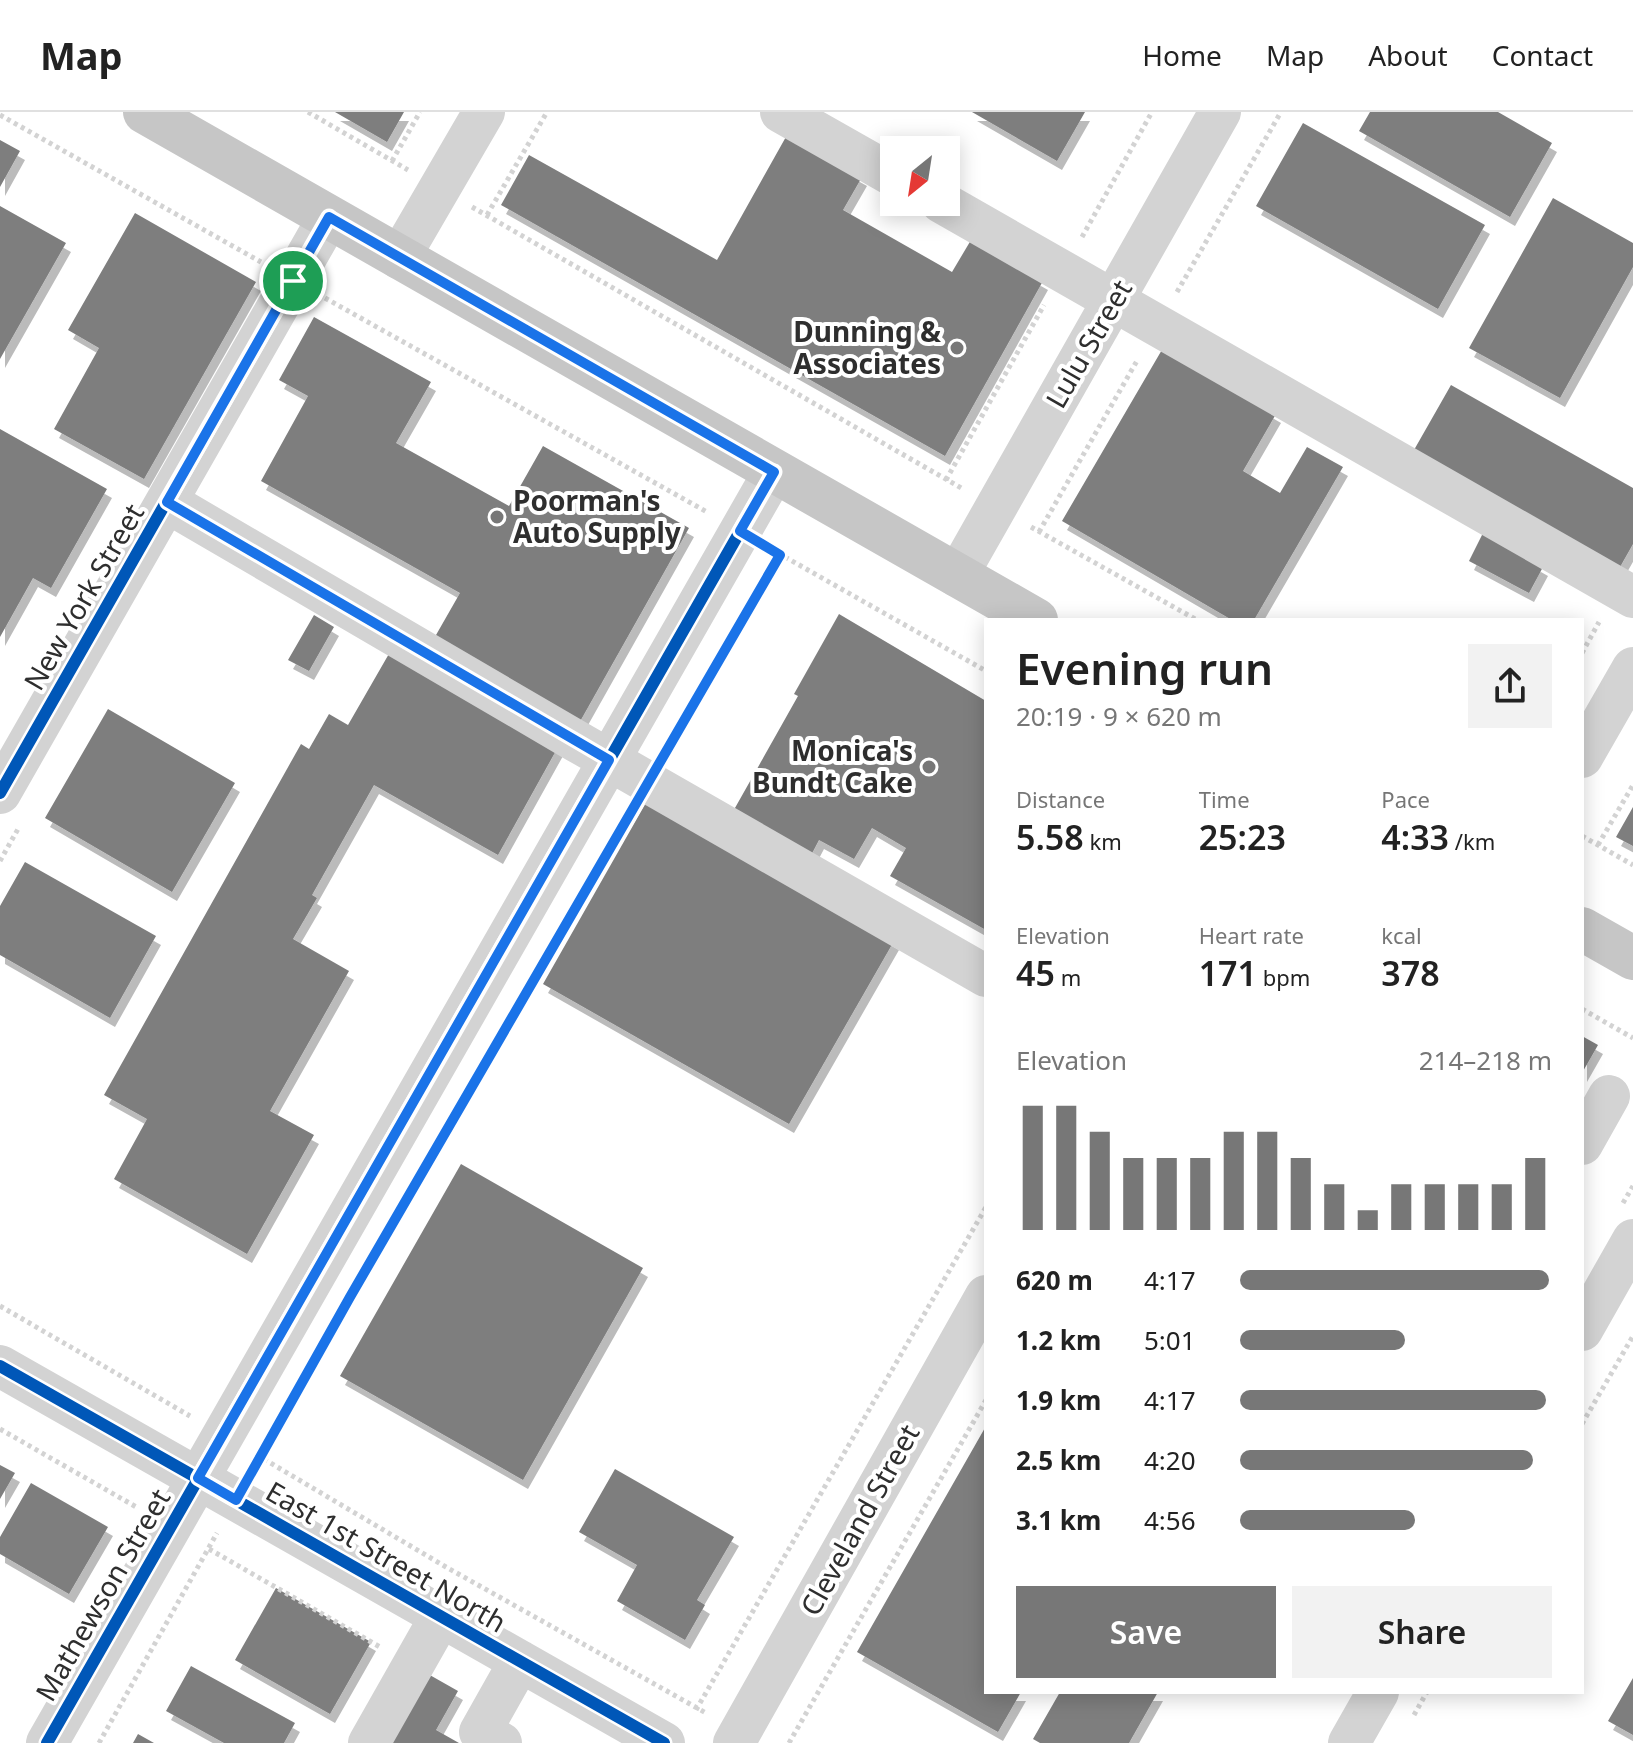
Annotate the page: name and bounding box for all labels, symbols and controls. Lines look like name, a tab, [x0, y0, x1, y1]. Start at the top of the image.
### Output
text: Map	[40, 29, 123, 81]
text: Home	[1142, 36, 1222, 74]
text: Map	[1266, 36, 1324, 74]
text: About	[1368, 36, 1448, 74]
text: Contact	[1492, 36, 1593, 74]
north arrow	[880, 136, 960, 216]
map controls	[880, 136, 960, 216]
pin	[259, 247, 327, 315]
icon: arrive	[271, 259, 315, 303]
street label: Lulu Street	[1036, 273, 1140, 414]
place label: Dunning & Associates	[793, 312, 941, 382]
marker: Dunning & Associates	[948, 339, 966, 357]
place label: Poorman's Auto Supply	[513, 481, 681, 551]
street label: New York Street	[14, 496, 152, 697]
marker: Poorman's Auto Supply	[488, 508, 506, 526]
text: Evening run	[1016, 638, 1273, 698]
button: share	[1468, 644, 1552, 728]
text: 20:19 · 9 × 620 m	[1016, 698, 1222, 734]
place label: Monica's Bundt Cake	[752, 731, 913, 801]
marker: Monica's Bundt Cake	[920, 758, 938, 776]
text: Distance	[1016, 784, 1105, 814]
text: Time	[1199, 784, 1250, 814]
text: Pace	[1381, 784, 1430, 814]
text: 5.58	[1016, 814, 1084, 860]
text: 25:23	[1199, 814, 1286, 860]
text: 4:33	[1381, 814, 1449, 860]
text: km	[1084, 826, 1122, 856]
text: /km	[1449, 826, 1495, 856]
text: Elevation	[1016, 920, 1110, 950]
text: Heart rate	[1199, 920, 1304, 950]
text: kcal	[1381, 920, 1422, 950]
text: 45	[1016, 950, 1055, 996]
text: 171	[1199, 950, 1257, 996]
text: 378	[1381, 950, 1440, 996]
text: m	[1055, 962, 1081, 992]
text: bpm	[1257, 962, 1310, 992]
text: Elevation	[1016, 1042, 1127, 1078]
text: 214–218 m	[1419, 1042, 1552, 1078]
text: 620 m	[1016, 1262, 1093, 1298]
text: 4:17	[1144, 1262, 1196, 1298]
text: 1.2 km	[1016, 1322, 1101, 1358]
text: 5:01	[1144, 1322, 1196, 1358]
text: 1.9 km	[1016, 1382, 1101, 1418]
text: 4:17	[1144, 1382, 1196, 1418]
street label: Cleveland Street	[791, 1417, 927, 1622]
text: 2.5 km	[1016, 1442, 1101, 1478]
text: 4:20	[1144, 1442, 1196, 1478]
street label: East 1st Street North	[259, 1472, 514, 1640]
street label: Mathewson Street	[26, 1482, 178, 1707]
text: 3.1 km	[1016, 1502, 1101, 1538]
text: 4:56	[1144, 1502, 1196, 1538]
button: Save	[1016, 1586, 1276, 1678]
button: Share	[1292, 1586, 1552, 1678]

